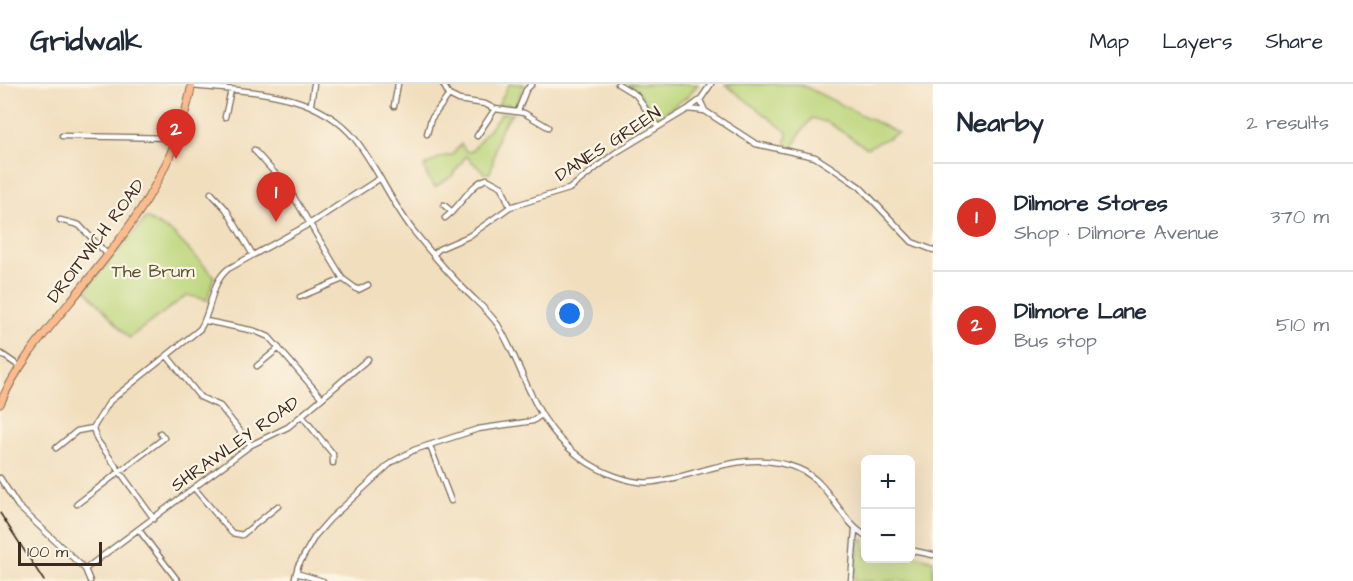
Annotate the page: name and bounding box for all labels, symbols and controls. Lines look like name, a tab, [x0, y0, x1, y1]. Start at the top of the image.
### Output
text: Gridwalk	[30, 22, 142, 61]
text: Map	[1089, 27, 1129, 56]
text: Layers	[1162, 27, 1232, 56]
text: Share	[1265, 27, 1323, 56]
street label: DANES GREEN	[550, 100, 666, 188]
text: Nearby	[957, 105, 1044, 141]
text: 2 results	[1246, 109, 1329, 137]
pin: 2	[156, 110, 195, 159]
pin: 1	[256, 172, 296, 222]
street label: DROITWICH ROAD	[41, 174, 151, 308]
text: Dilmore Stores	[1014, 188, 1168, 219]
text: 1	[975, 203, 978, 231]
text: 370 m	[1270, 203, 1329, 231]
text: Shop · Dilmore Avenue	[1014, 219, 1219, 247]
park label: The Brum	[112, 259, 194, 284]
text: Dilmore Lane	[1014, 296, 1147, 327]
your location	[555, 299, 584, 328]
text: 2	[971, 311, 982, 339]
text: 510 m	[1276, 311, 1329, 339]
text: Bus stop	[1014, 327, 1097, 355]
street label: SHRAWLEY ROAD	[166, 390, 305, 498]
map controls	[861, 455, 915, 563]
button: +	[861, 455, 915, 509]
button: −	[861, 509, 915, 563]
scale bar	[18, 539, 102, 566]
text: 100 m	[27, 541, 68, 563]

